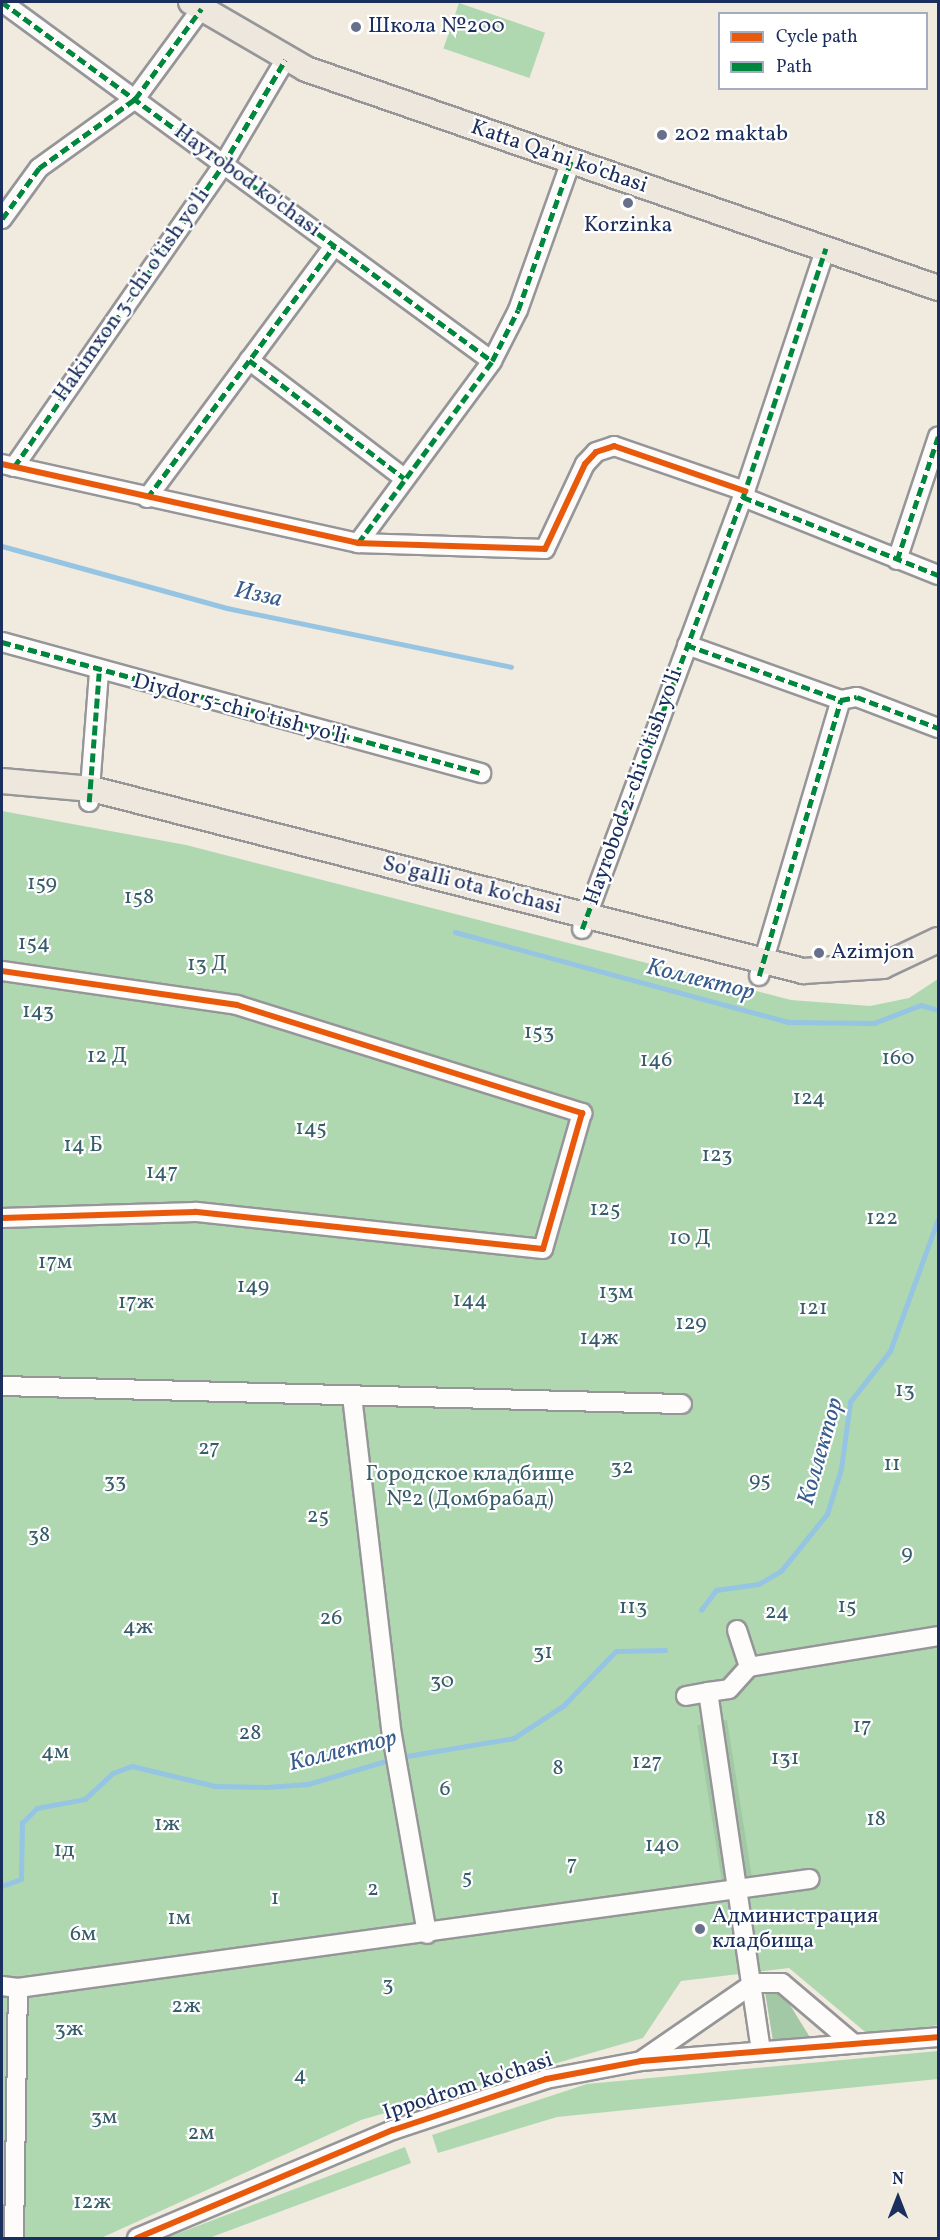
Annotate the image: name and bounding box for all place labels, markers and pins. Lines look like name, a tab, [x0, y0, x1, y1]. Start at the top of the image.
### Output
place label: Школа №200	[368, 14, 505, 40]
marker: Школа №200	[349, 20, 363, 34]
place label: 202 maktab	[674, 122, 788, 148]
marker: 202 maktab	[655, 128, 669, 142]
marker: Korzinka	[621, 196, 635, 210]
place label: Korzinka	[584, 213, 672, 239]
place label: Azimjon	[831, 940, 915, 966]
marker: Azimjon	[812, 946, 826, 960]
place label: Администрация кладбища	[712, 1903, 878, 1954]
marker: Администрация кладбища	[693, 1922, 707, 1936]

